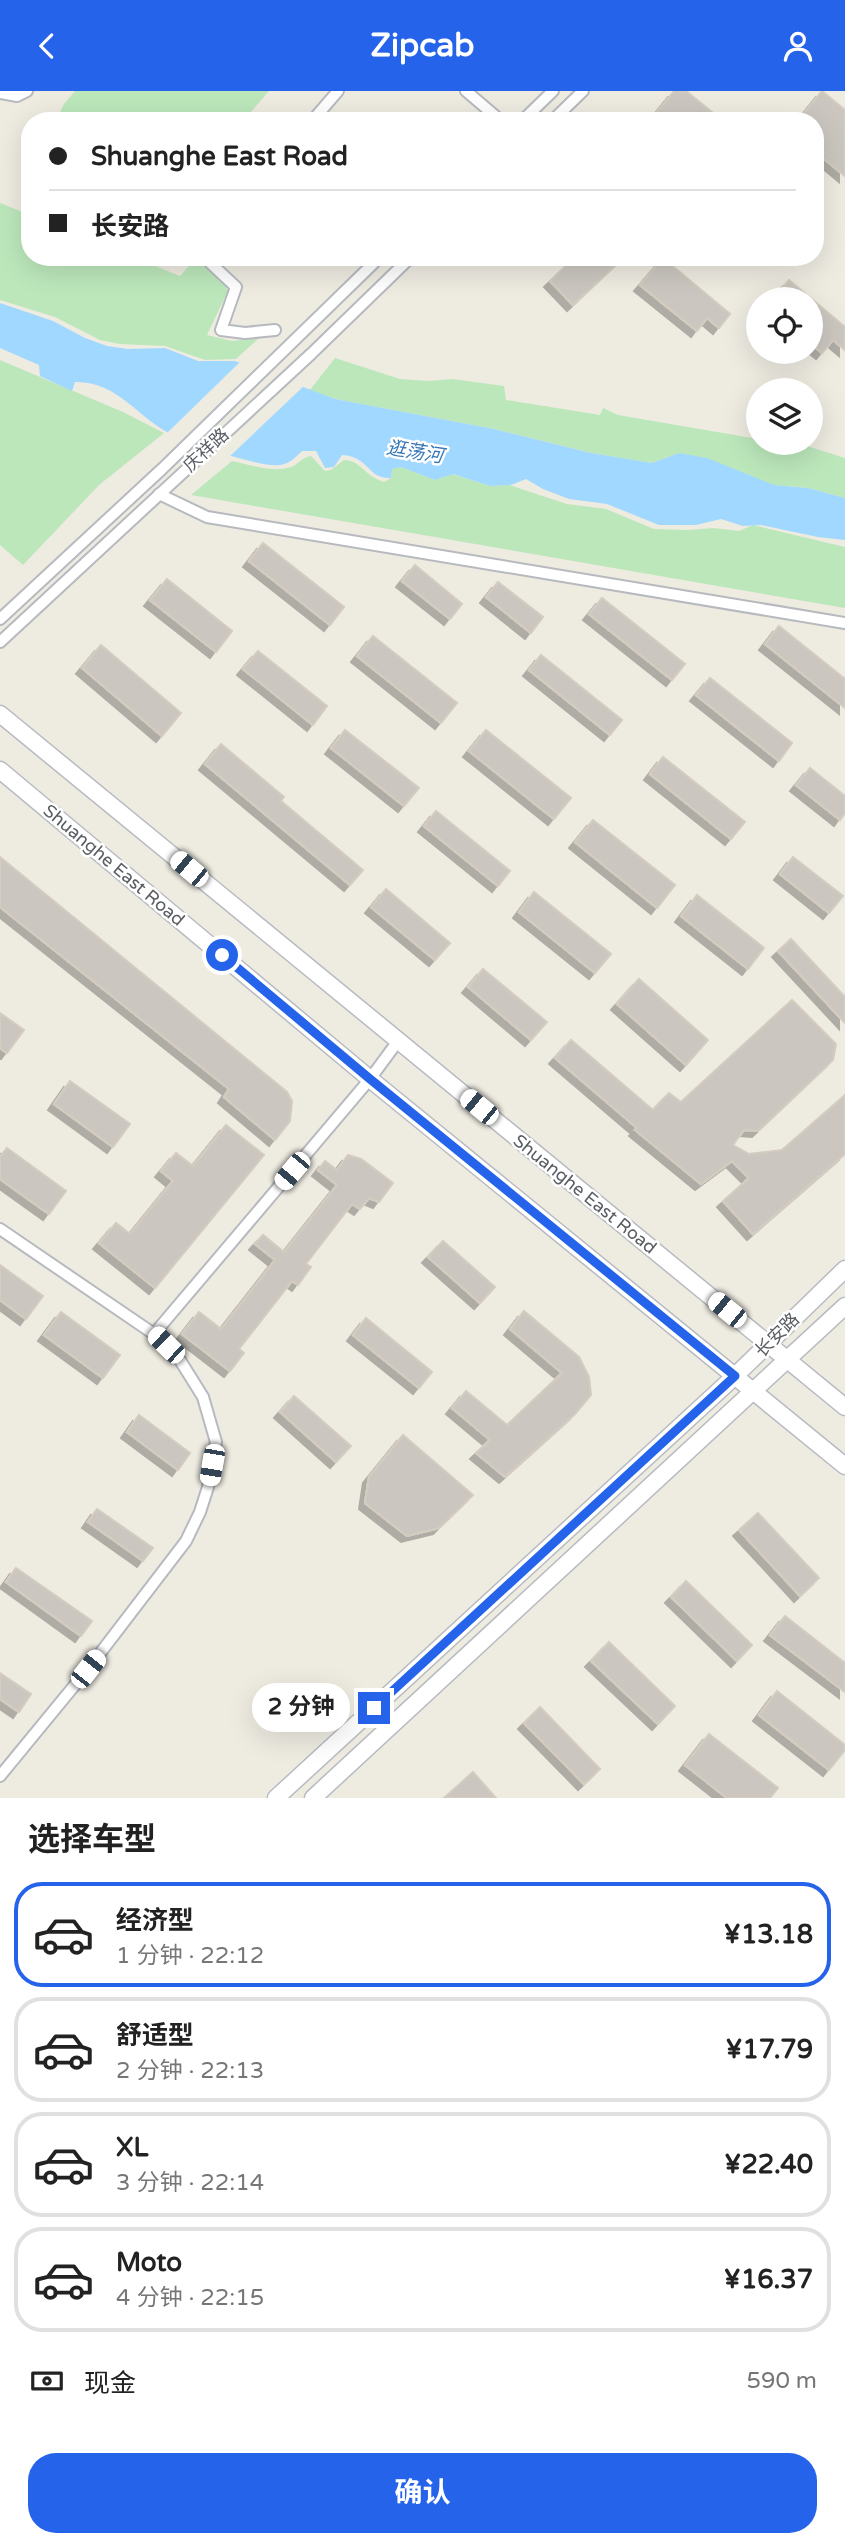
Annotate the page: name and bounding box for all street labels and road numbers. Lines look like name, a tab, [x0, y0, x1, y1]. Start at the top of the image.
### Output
street label: 庆祥路	[179, 424, 233, 476]
street label: Shuanghe East Road	[39, 799, 189, 931]
street label: Shuanghe East Road	[509, 1129, 661, 1259]
street label: 长安路	[750, 1308, 804, 1362]

